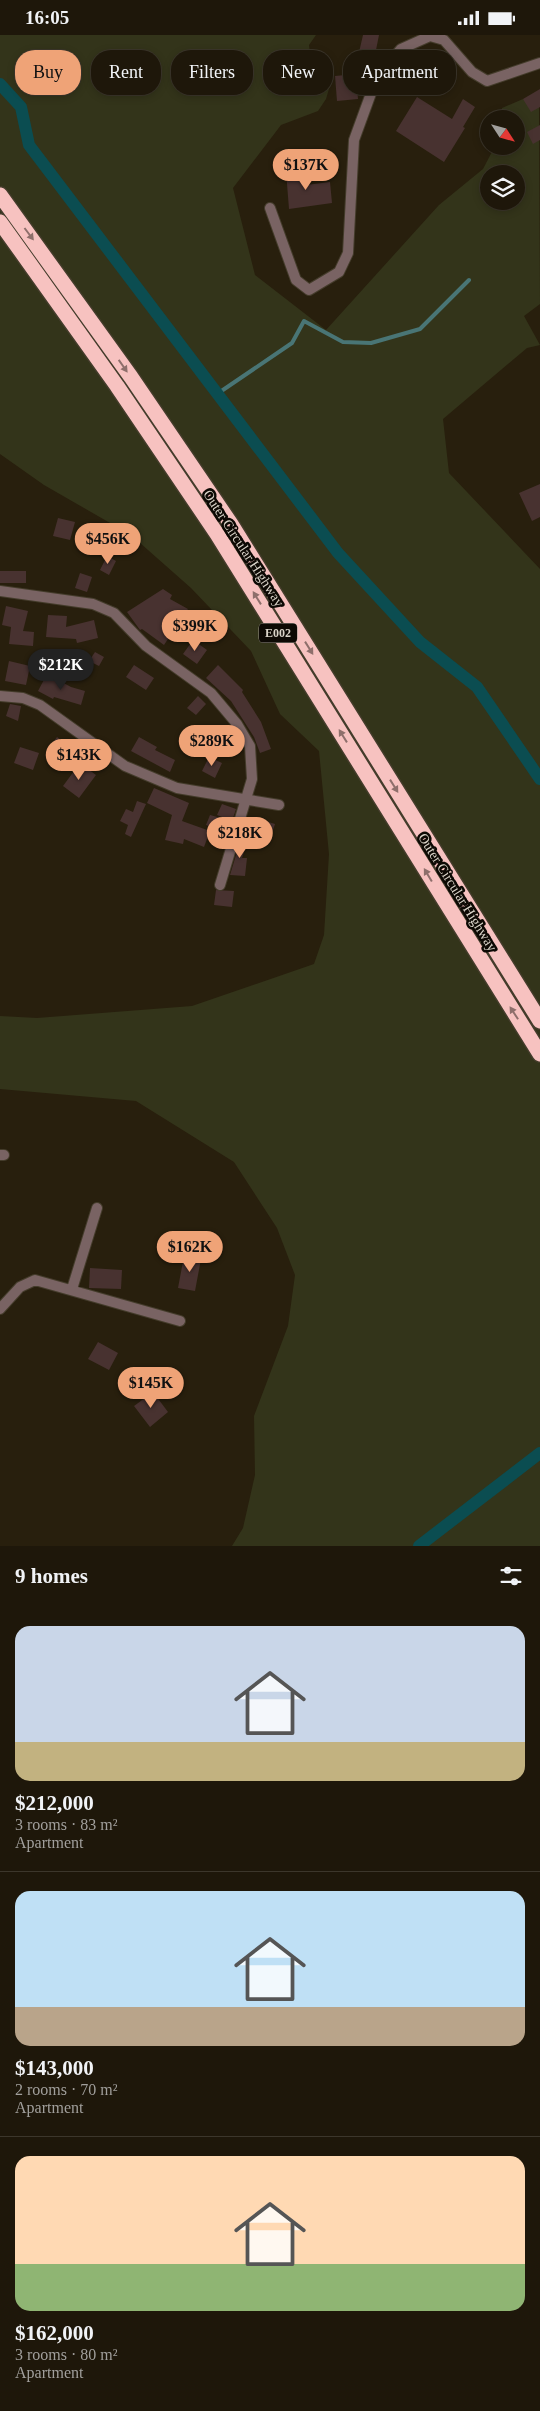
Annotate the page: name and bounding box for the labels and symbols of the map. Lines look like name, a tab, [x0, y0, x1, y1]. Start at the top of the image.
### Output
north arrow	[480, 110, 525, 155]
pin: $137K	[271, 149, 341, 191]
one-way arrow	[24, 227, 34, 241]
one-way arrow	[118, 359, 128, 373]
street label: Outer Circular Highway	[200, 487, 287, 609]
pin: $456K	[73, 523, 143, 565]
one-way arrow	[252, 592, 262, 605]
pin: $399K	[160, 609, 230, 652]
road number: E002	[259, 623, 297, 643]
one-way arrow	[304, 641, 313, 655]
pin: $212K	[26, 649, 96, 691]
pin: $289K	[177, 725, 247, 767]
one-way arrow	[338, 730, 347, 743]
pin: $143K	[44, 739, 114, 781]
one-way arrow	[389, 780, 399, 793]
pin: $218K	[205, 817, 275, 859]
street label: Outer Circular Highway	[415, 831, 500, 954]
one-way arrow	[423, 868, 432, 881]
one-way arrow	[509, 1006, 518, 1019]
pin: $162K	[155, 1231, 225, 1273]
pin: $145K	[116, 1367, 186, 1409]

